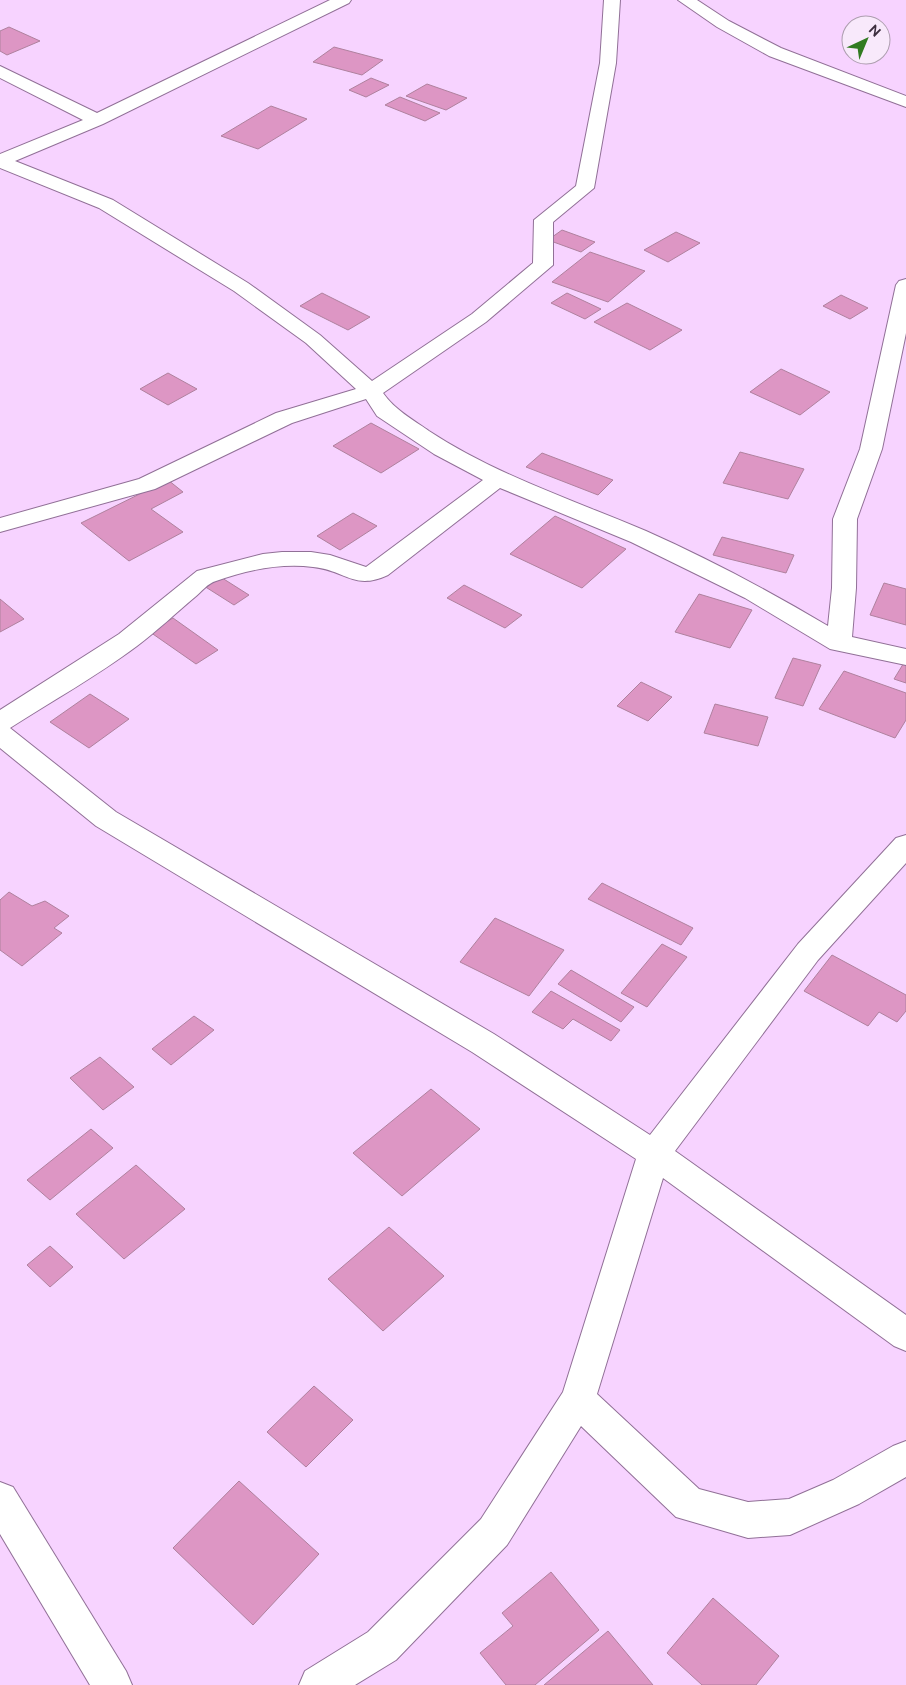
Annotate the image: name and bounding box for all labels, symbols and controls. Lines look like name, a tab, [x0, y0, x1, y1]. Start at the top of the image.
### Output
north arrow	[841, 15, 891, 65]
text: N	[866, 21, 884, 40]

